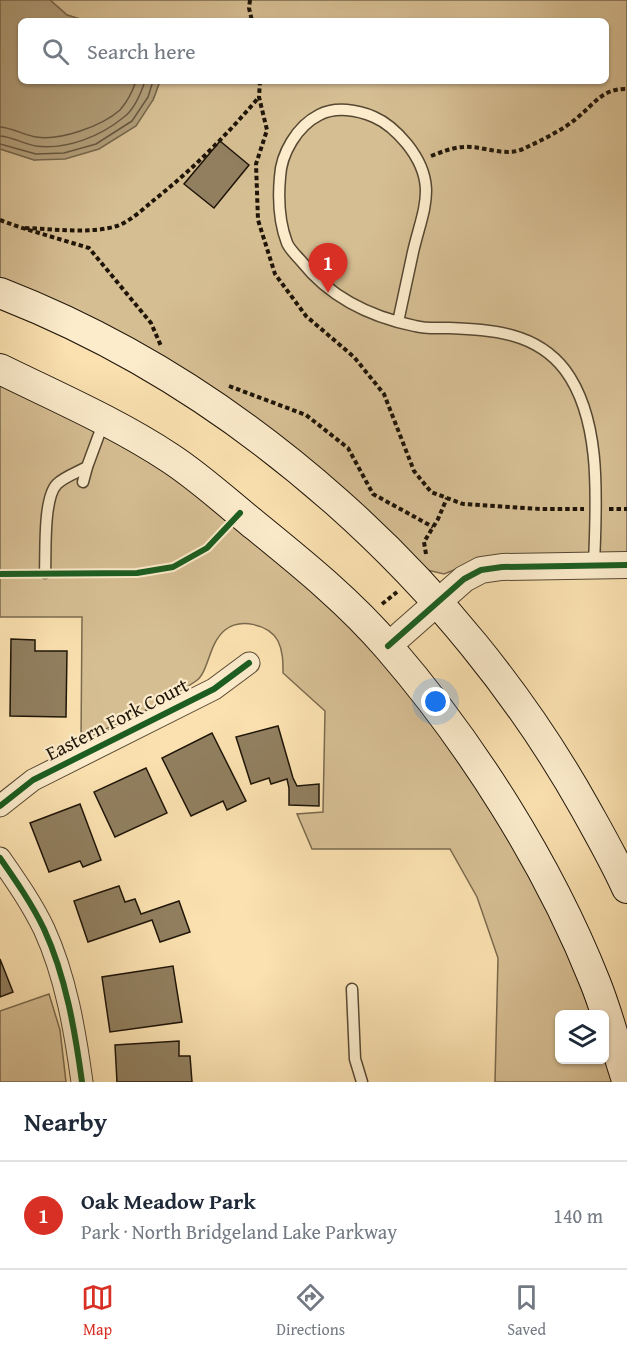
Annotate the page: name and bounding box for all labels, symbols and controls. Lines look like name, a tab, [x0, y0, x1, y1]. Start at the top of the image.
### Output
search box	[18, 18, 609, 84]
icon: search	[39, 35, 72, 68]
text: Search here	[87, 35, 196, 67]
pin: 1	[308, 244, 348, 293]
street label: Eastern Fork Court	[40, 670, 193, 767]
your location	[421, 687, 450, 716]
map controls	[555, 1010, 609, 1064]
button: layers	[555, 1010, 609, 1064]
text: Nearby	[24, 1102, 107, 1141]
text: Oak Meadow Park	[81, 1185, 256, 1217]
text: 1	[38, 1201, 49, 1230]
text: 140 m	[553, 1201, 603, 1230]
text: Park · North Bridgeland Lake Parkway	[81, 1217, 397, 1246]
tab: Map	[81, 1281, 114, 1341]
tab: Directions	[276, 1281, 345, 1341]
tab: Saved	[507, 1281, 546, 1341]

